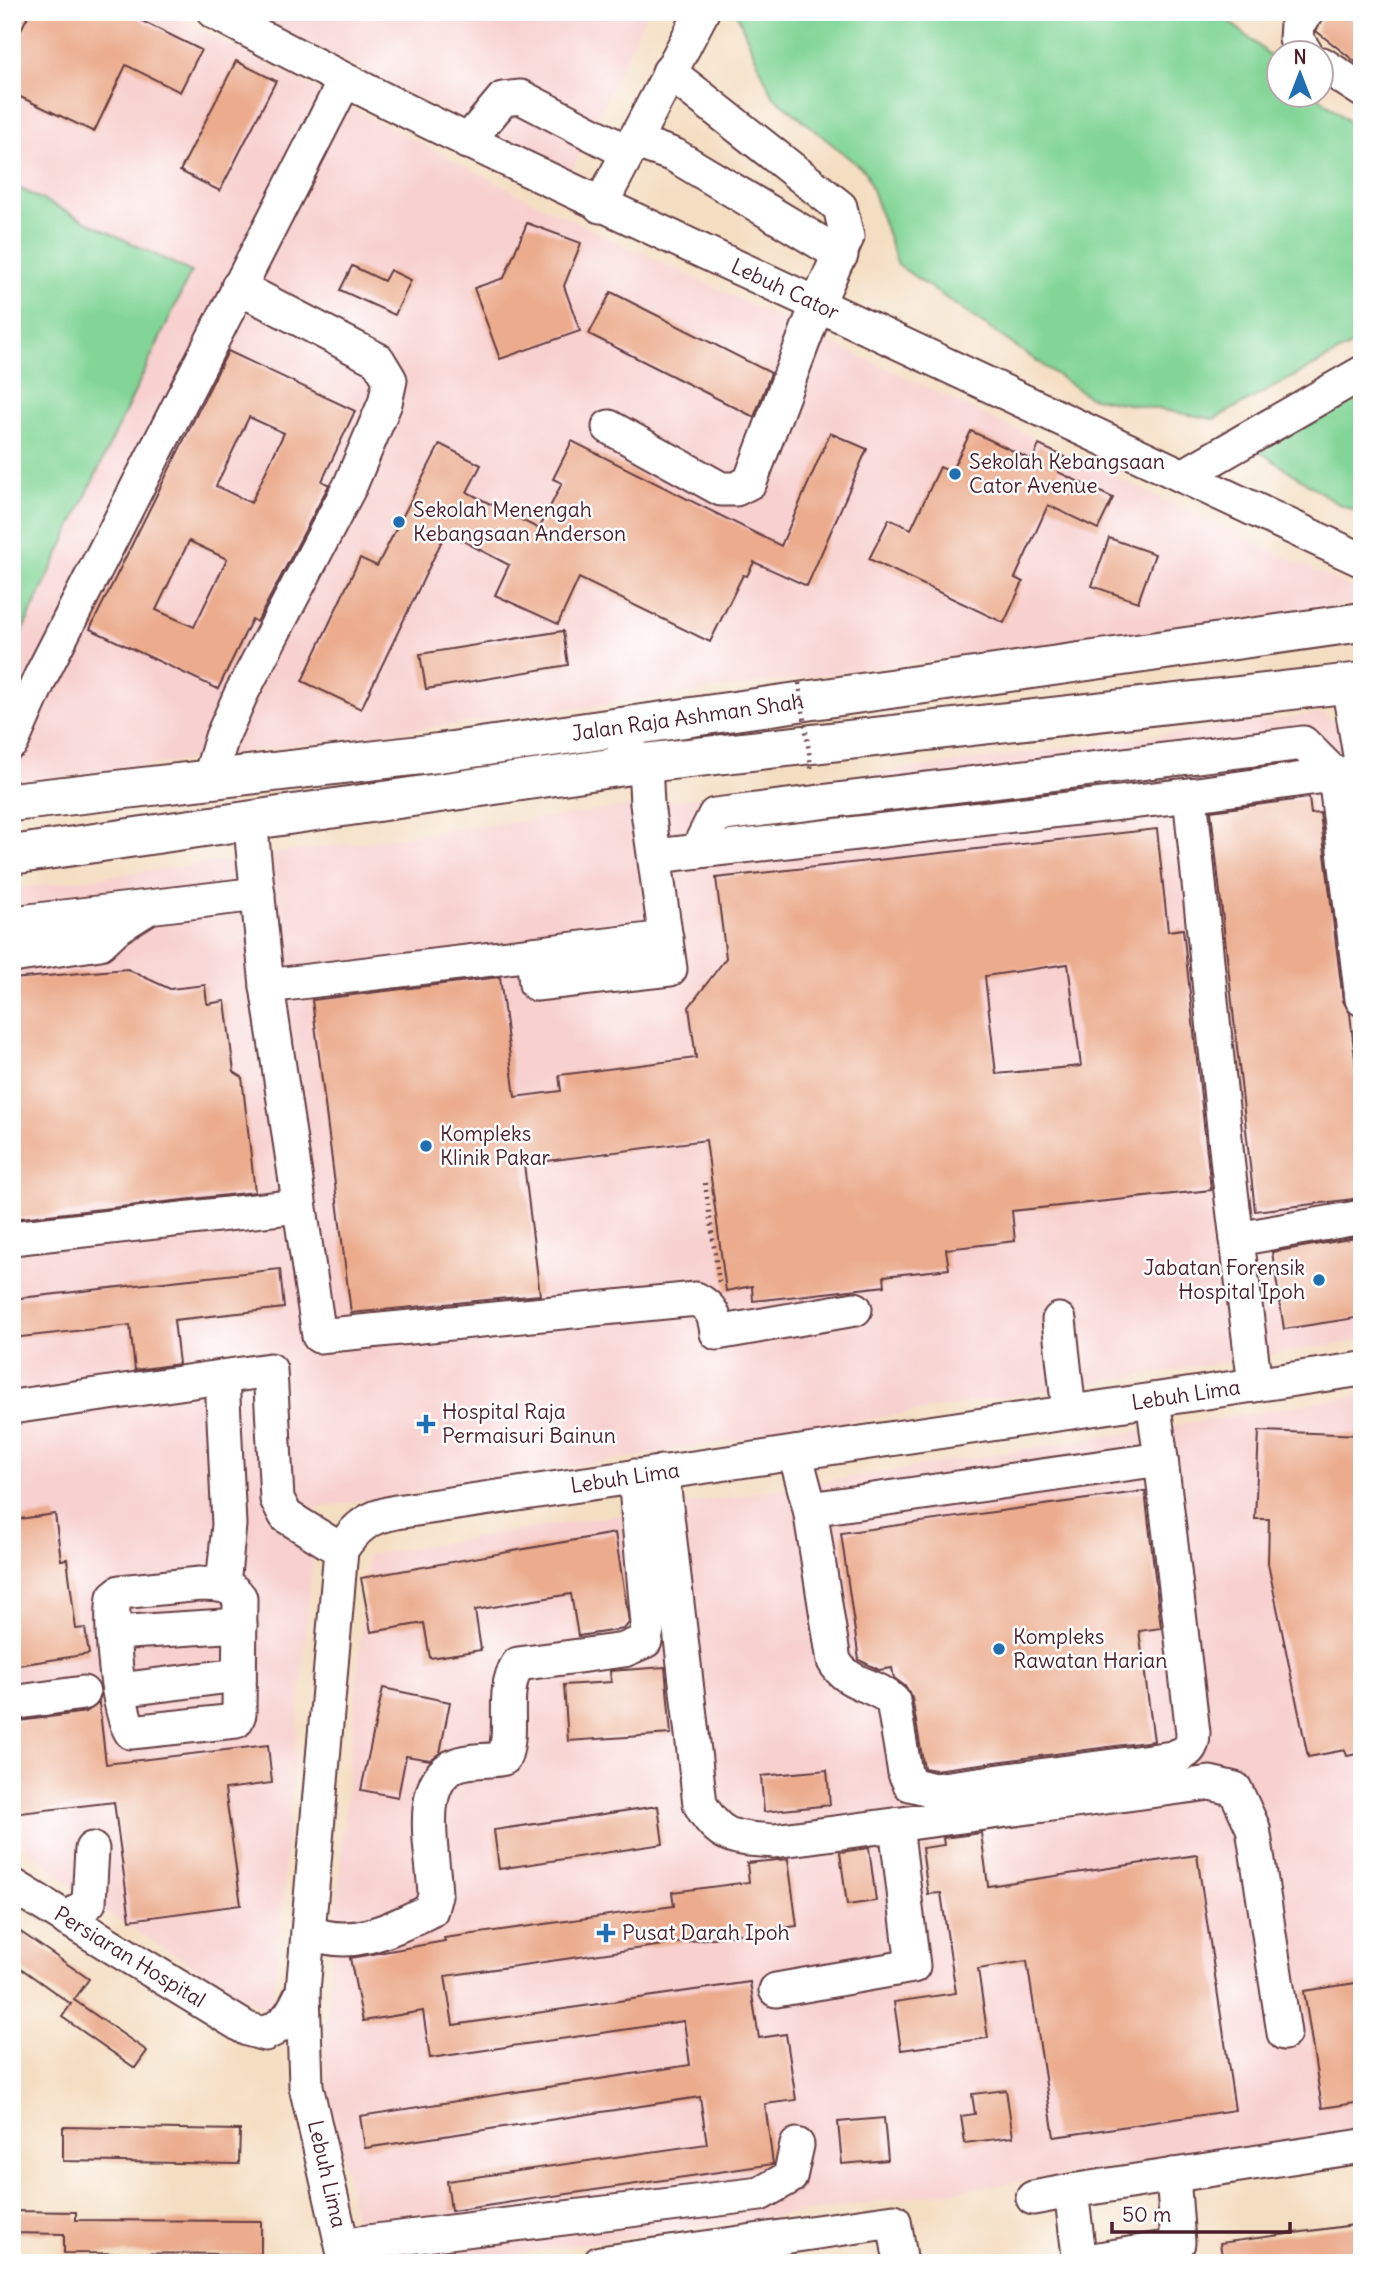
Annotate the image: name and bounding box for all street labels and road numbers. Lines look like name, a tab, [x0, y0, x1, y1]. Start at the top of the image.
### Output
street label: Lebuh Cator	[727, 252, 844, 326]
street label: Jalan Raja Ashman Shah	[570, 687, 805, 747]
street label: Lebuh Lima	[1130, 1373, 1242, 1416]
street label: Lebuh Lima	[569, 1456, 681, 1499]
street label: Persiaran Hospital	[49, 1900, 211, 2013]
street label: Lebuh Lima	[302, 2117, 353, 2230]

